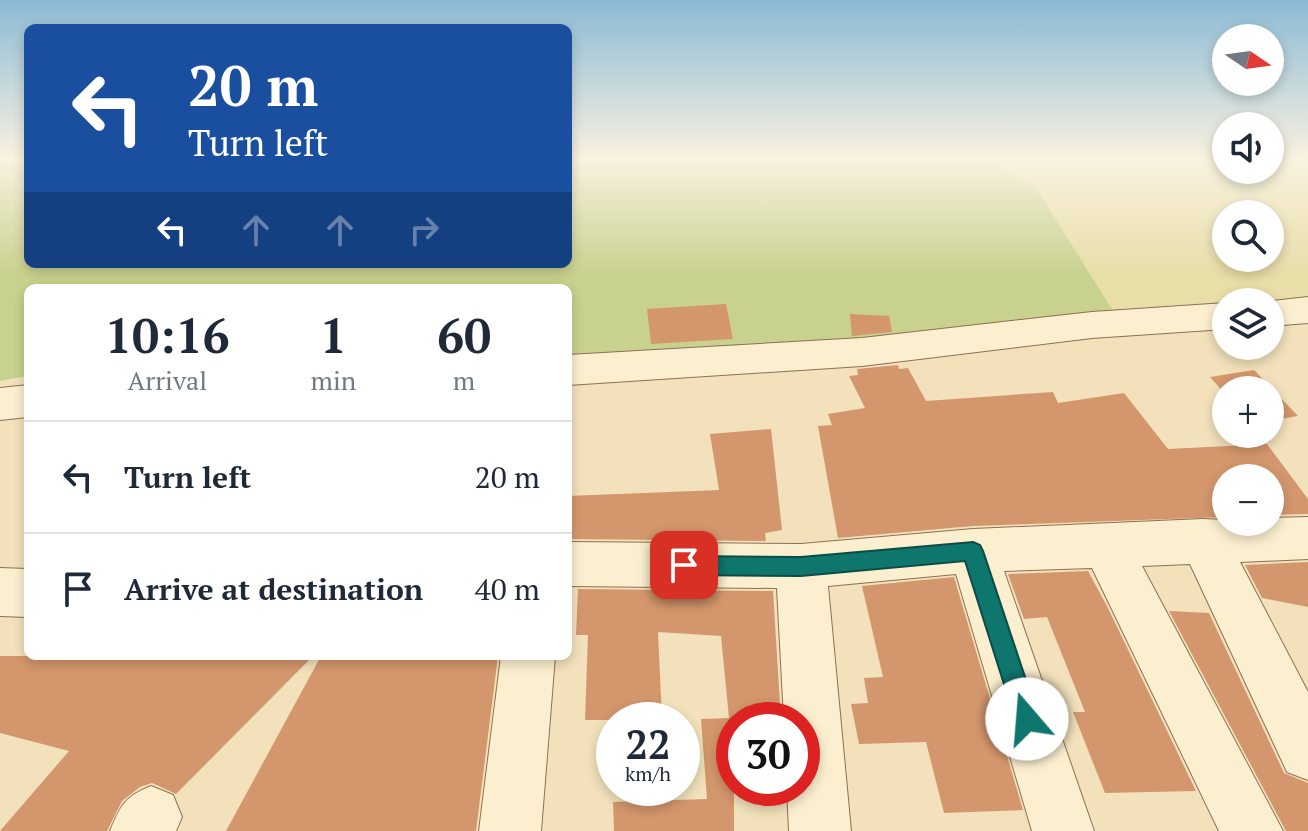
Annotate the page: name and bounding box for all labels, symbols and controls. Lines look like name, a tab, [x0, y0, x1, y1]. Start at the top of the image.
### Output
north arrow	[1212, 24, 1284, 96]
map controls	[1212, 24, 1284, 536]
text: 20 m	[188, 48, 318, 122]
icon: left	[56, 56, 160, 160]
button: sound	[1212, 112, 1284, 184]
text: Turn left	[188, 119, 328, 166]
button: search	[1212, 200, 1284, 272]
icon: left	[150, 208, 194, 252]
icon: ahead	[234, 208, 278, 252]
icon: ahead	[318, 208, 362, 252]
icon: right	[402, 208, 446, 252]
button: layers	[1212, 288, 1284, 360]
text: 10:16	[105, 303, 230, 367]
text: 1	[320, 303, 347, 367]
text: 60	[437, 303, 491, 367]
text: Arrival	[127, 363, 207, 397]
text: min	[310, 363, 356, 397]
text: m	[453, 363, 475, 397]
button: +	[1212, 376, 1284, 448]
icon: left	[56, 455, 100, 499]
text: Turn left	[124, 457, 251, 497]
text: 20 m	[475, 457, 540, 497]
button: −	[1212, 464, 1284, 536]
pin	[650, 531, 718, 599]
icon: arrive	[662, 543, 706, 587]
icon: arrive	[56, 567, 100, 611]
text: Arrive at destination	[124, 569, 423, 609]
text: 40 m	[475, 569, 540, 609]
position arrow	[985, 677, 1069, 761]
speed limit sign: 30	[716, 702, 820, 806]
text: 22	[625, 717, 671, 770]
text: km/h	[625, 760, 671, 787]

